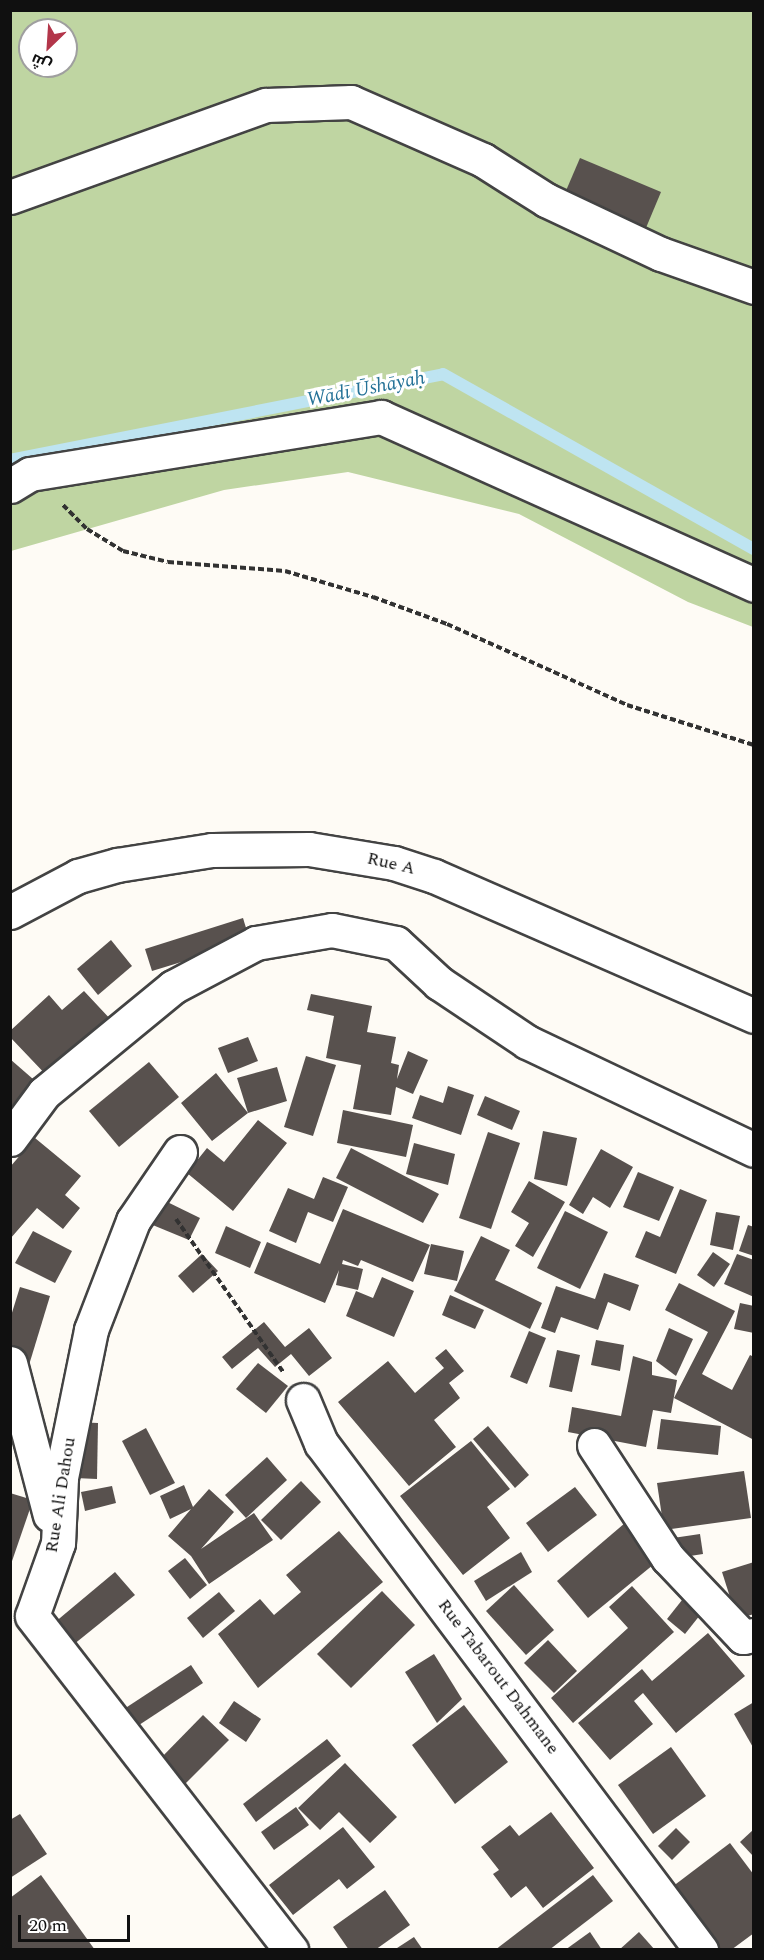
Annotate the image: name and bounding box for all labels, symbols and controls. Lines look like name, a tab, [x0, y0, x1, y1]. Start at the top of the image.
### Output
north arrow	[18, 18, 78, 78]
text: ش	[27, 47, 56, 78]
water label: Wādī Ūshāyaḥ	[305, 366, 427, 412]
street label: Rue A	[365, 848, 417, 880]
street label: Rue Ali Dahou	[41, 1436, 81, 1554]
street label: Rue Tabarout Dahmane	[433, 1595, 563, 1759]
scale bar	[21, 1903, 134, 1941]
text: 20 m	[29, 1912, 67, 1939]

